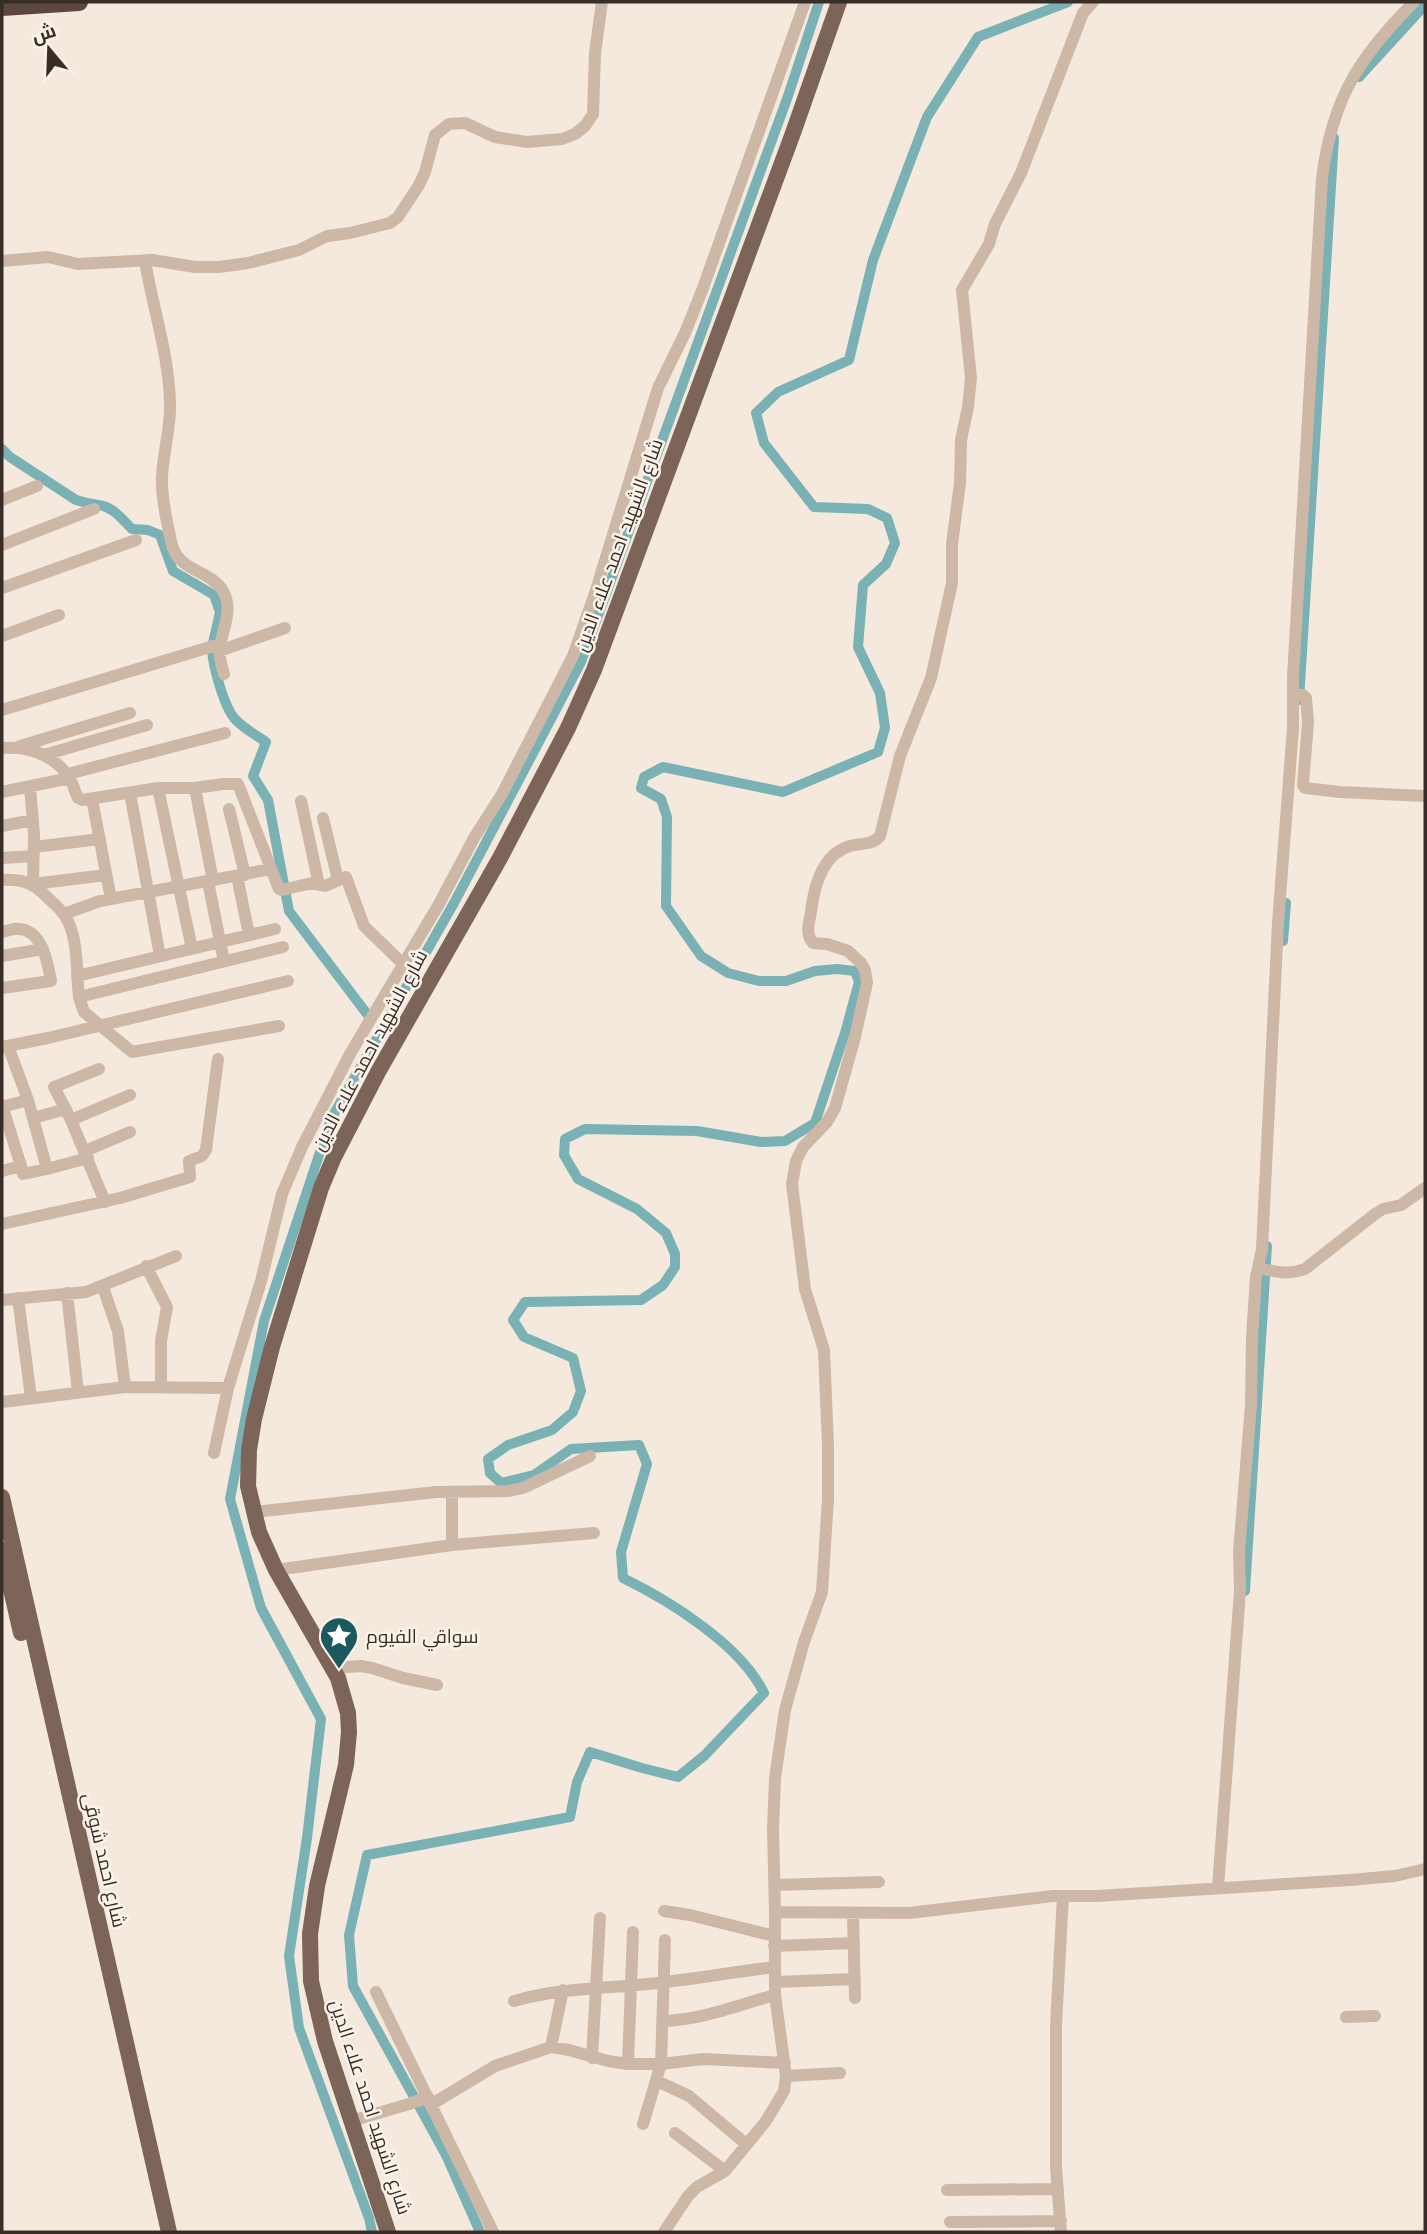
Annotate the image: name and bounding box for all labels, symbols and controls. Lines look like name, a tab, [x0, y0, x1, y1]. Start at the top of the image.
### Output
north arrow	[14, 14, 84, 84]
text: ش	[29, 20, 59, 48]
street label: شارع الشهيد احمد علاء الدين	[570, 436, 670, 655]
street label: شارع الشهيد احمد علاء الدين	[307, 946, 434, 1156]
place icon: سواقي الفيوم	[318, 1615, 360, 1670]
place label: سواقي الفيوم	[366, 1626, 479, 1651]
street label: شارع احمد شوقى	[76, 1791, 130, 1930]
street label: شارع الشهيد احمد علاء الدين	[323, 1997, 415, 2218]

